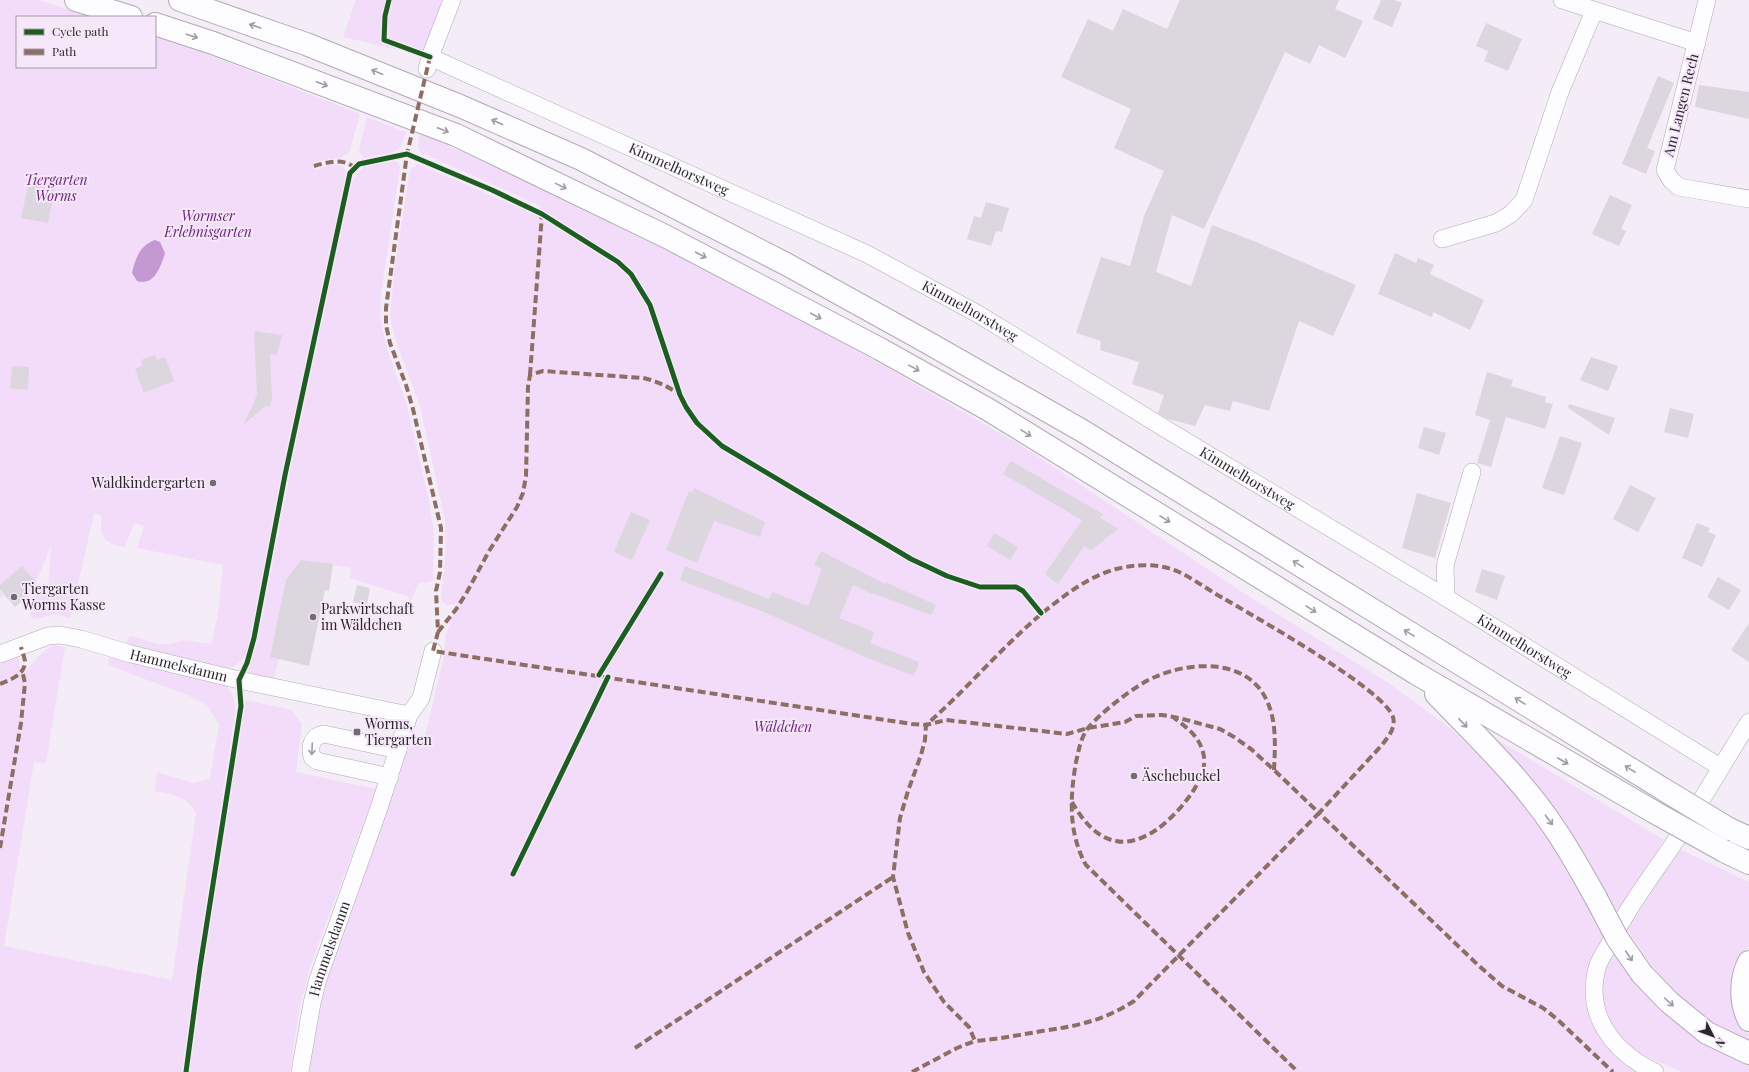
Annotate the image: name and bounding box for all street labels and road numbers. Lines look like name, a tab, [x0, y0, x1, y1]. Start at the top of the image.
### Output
street label: Am Langen Rech	[1658, 51, 1703, 159]
street label: Kimmelhorstweg	[626, 138, 733, 200]
street label: Kimmelhorstweg	[919, 276, 1022, 346]
street label: Kimmelhorstweg	[1197, 442, 1299, 514]
street label: Kimmelhorstweg	[1474, 609, 1576, 682]
street label: Hammelsdamm	[128, 644, 230, 686]
street label: Hammelsdamm	[304, 898, 354, 998]

